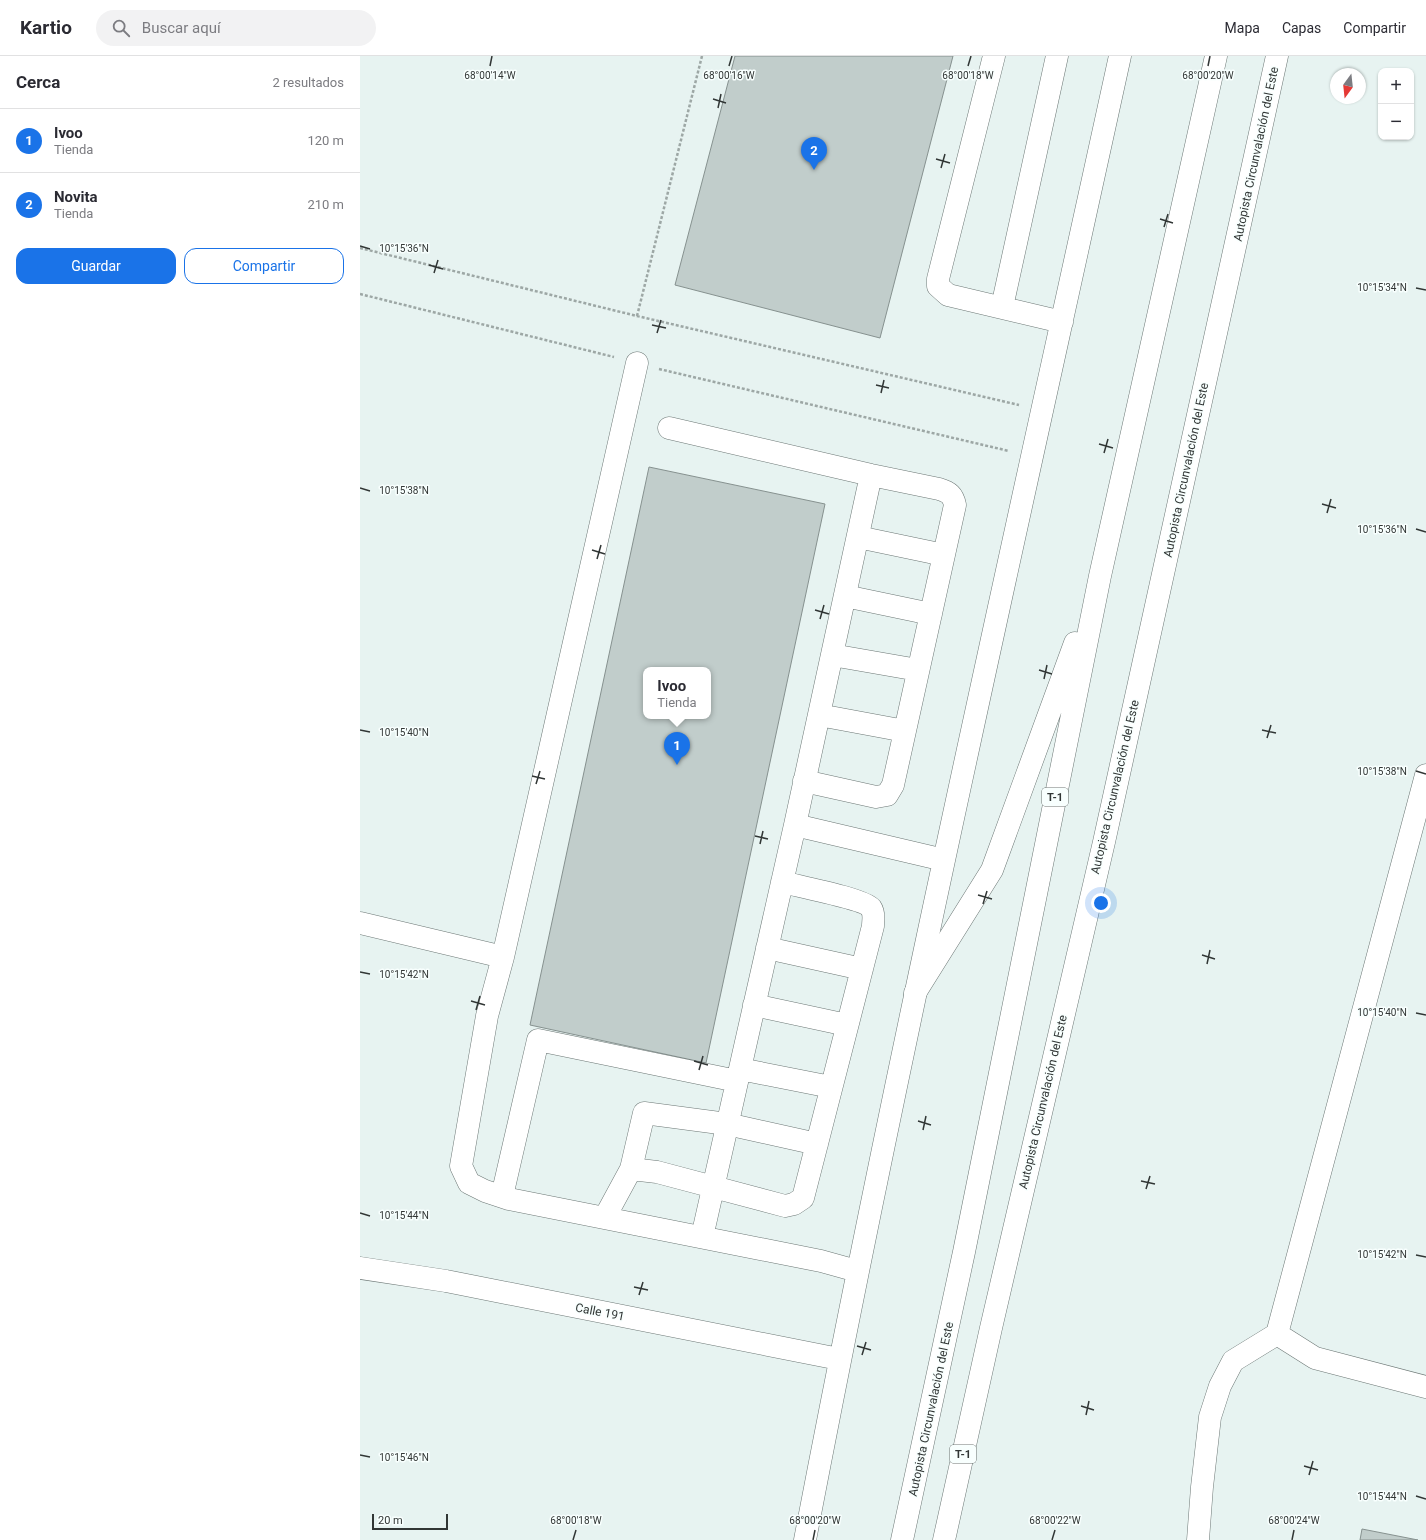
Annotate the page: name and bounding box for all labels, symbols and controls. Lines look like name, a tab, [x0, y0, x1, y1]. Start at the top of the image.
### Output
search box	[96, 10, 376, 46]
text: Kartio	[20, 16, 72, 39]
icon: search	[110, 17, 132, 39]
text: Buscar aquí	[142, 19, 221, 37]
text: Mapa	[1225, 20, 1260, 36]
text: Capas	[1282, 20, 1321, 36]
text: Compartir	[1343, 20, 1406, 36]
street label: Autopista Circunvalación del Este	[1231, 65, 1281, 243]
north arrow	[1330, 68, 1366, 104]
map controls	[1378, 68, 1414, 140]
button: +	[1378, 68, 1414, 104]
text: 68°00'14"W	[464, 70, 516, 81]
text: 68°00'16"W	[703, 70, 755, 81]
text: 68°00'18"W	[942, 70, 994, 81]
text: 68°00'20"W	[1182, 70, 1234, 81]
text: Cerca	[16, 72, 60, 92]
text: 2 resultados	[272, 75, 344, 90]
button: −	[1378, 104, 1414, 140]
text: Ivoo	[54, 124, 83, 142]
text: 1	[25, 133, 33, 148]
text: 120 m	[307, 133, 344, 148]
pin: 2	[801, 137, 827, 170]
text: Tienda	[54, 142, 93, 157]
text: Novita	[54, 188, 98, 206]
text: 2	[25, 197, 33, 212]
text: 210 m	[307, 197, 344, 212]
text: Tienda	[54, 206, 93, 221]
text: 10°15'36"N	[379, 243, 429, 254]
button: Guardar	[16, 248, 176, 284]
button: Compartir	[184, 248, 344, 284]
text: 10°15'34"N	[1357, 282, 1407, 293]
street label: Autopista Circunvalación del Este	[1161, 381, 1211, 559]
text: 10°15'38"N	[379, 485, 429, 496]
text: 10°15'36"N	[1357, 524, 1407, 535]
popup	[643, 667, 711, 719]
text: Ivoo	[657, 677, 686, 695]
text: Tienda	[657, 695, 697, 710]
street label: Autopista Circunvalación del Este	[1088, 699, 1142, 875]
text: 10°15'40"N	[379, 727, 429, 738]
pin: 1	[664, 732, 690, 765]
text: 10°15'38"N	[1357, 766, 1407, 777]
road number: T-1	[1042, 788, 1068, 806]
your location	[1091, 893, 1111, 913]
text: 10°15'42"N	[379, 969, 429, 980]
text: 10°15'40"N	[1357, 1007, 1407, 1018]
street label: Autopista Circunvalación del Este	[1016, 1014, 1070, 1190]
text: 10°15'44"N	[379, 1210, 429, 1221]
text: 10°15'42"N	[1357, 1249, 1407, 1260]
street label: Calle 191	[574, 1300, 626, 1324]
street label: Autopista Circunvalación del Este	[906, 1320, 956, 1498]
road number: T-1	[950, 1445, 976, 1463]
text: 10°15'46"N	[379, 1452, 429, 1463]
text: 10°15'44"N	[1357, 1491, 1407, 1502]
scale bar	[372, 1512, 448, 1531]
text: 20 m	[378, 1514, 403, 1527]
text: 68°00'18"W	[550, 1515, 602, 1526]
text: 68°00'20"W	[789, 1515, 841, 1526]
text: 68°00'22"W	[1029, 1515, 1081, 1526]
text: 68°00'24"W	[1268, 1515, 1320, 1526]

